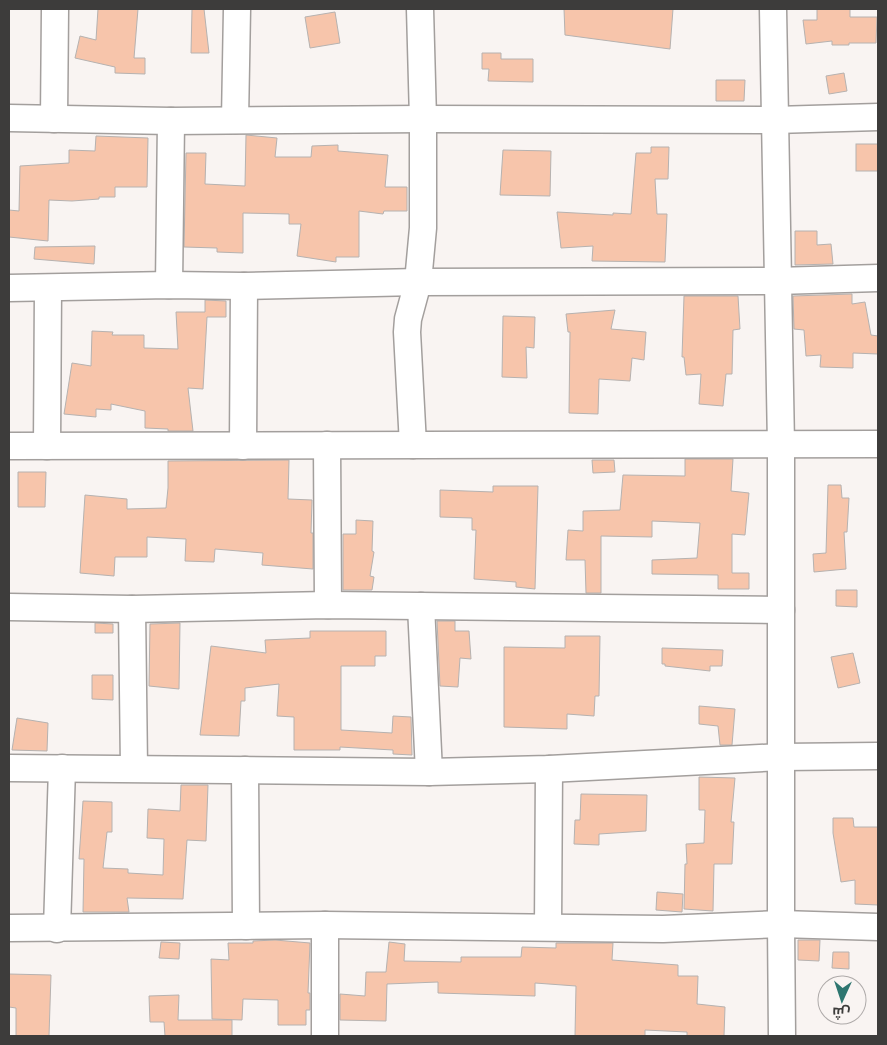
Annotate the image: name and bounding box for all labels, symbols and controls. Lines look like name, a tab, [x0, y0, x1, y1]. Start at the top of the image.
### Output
north arrow	[817, 975, 867, 1025]
text: ش	[832, 1004, 851, 1022]

